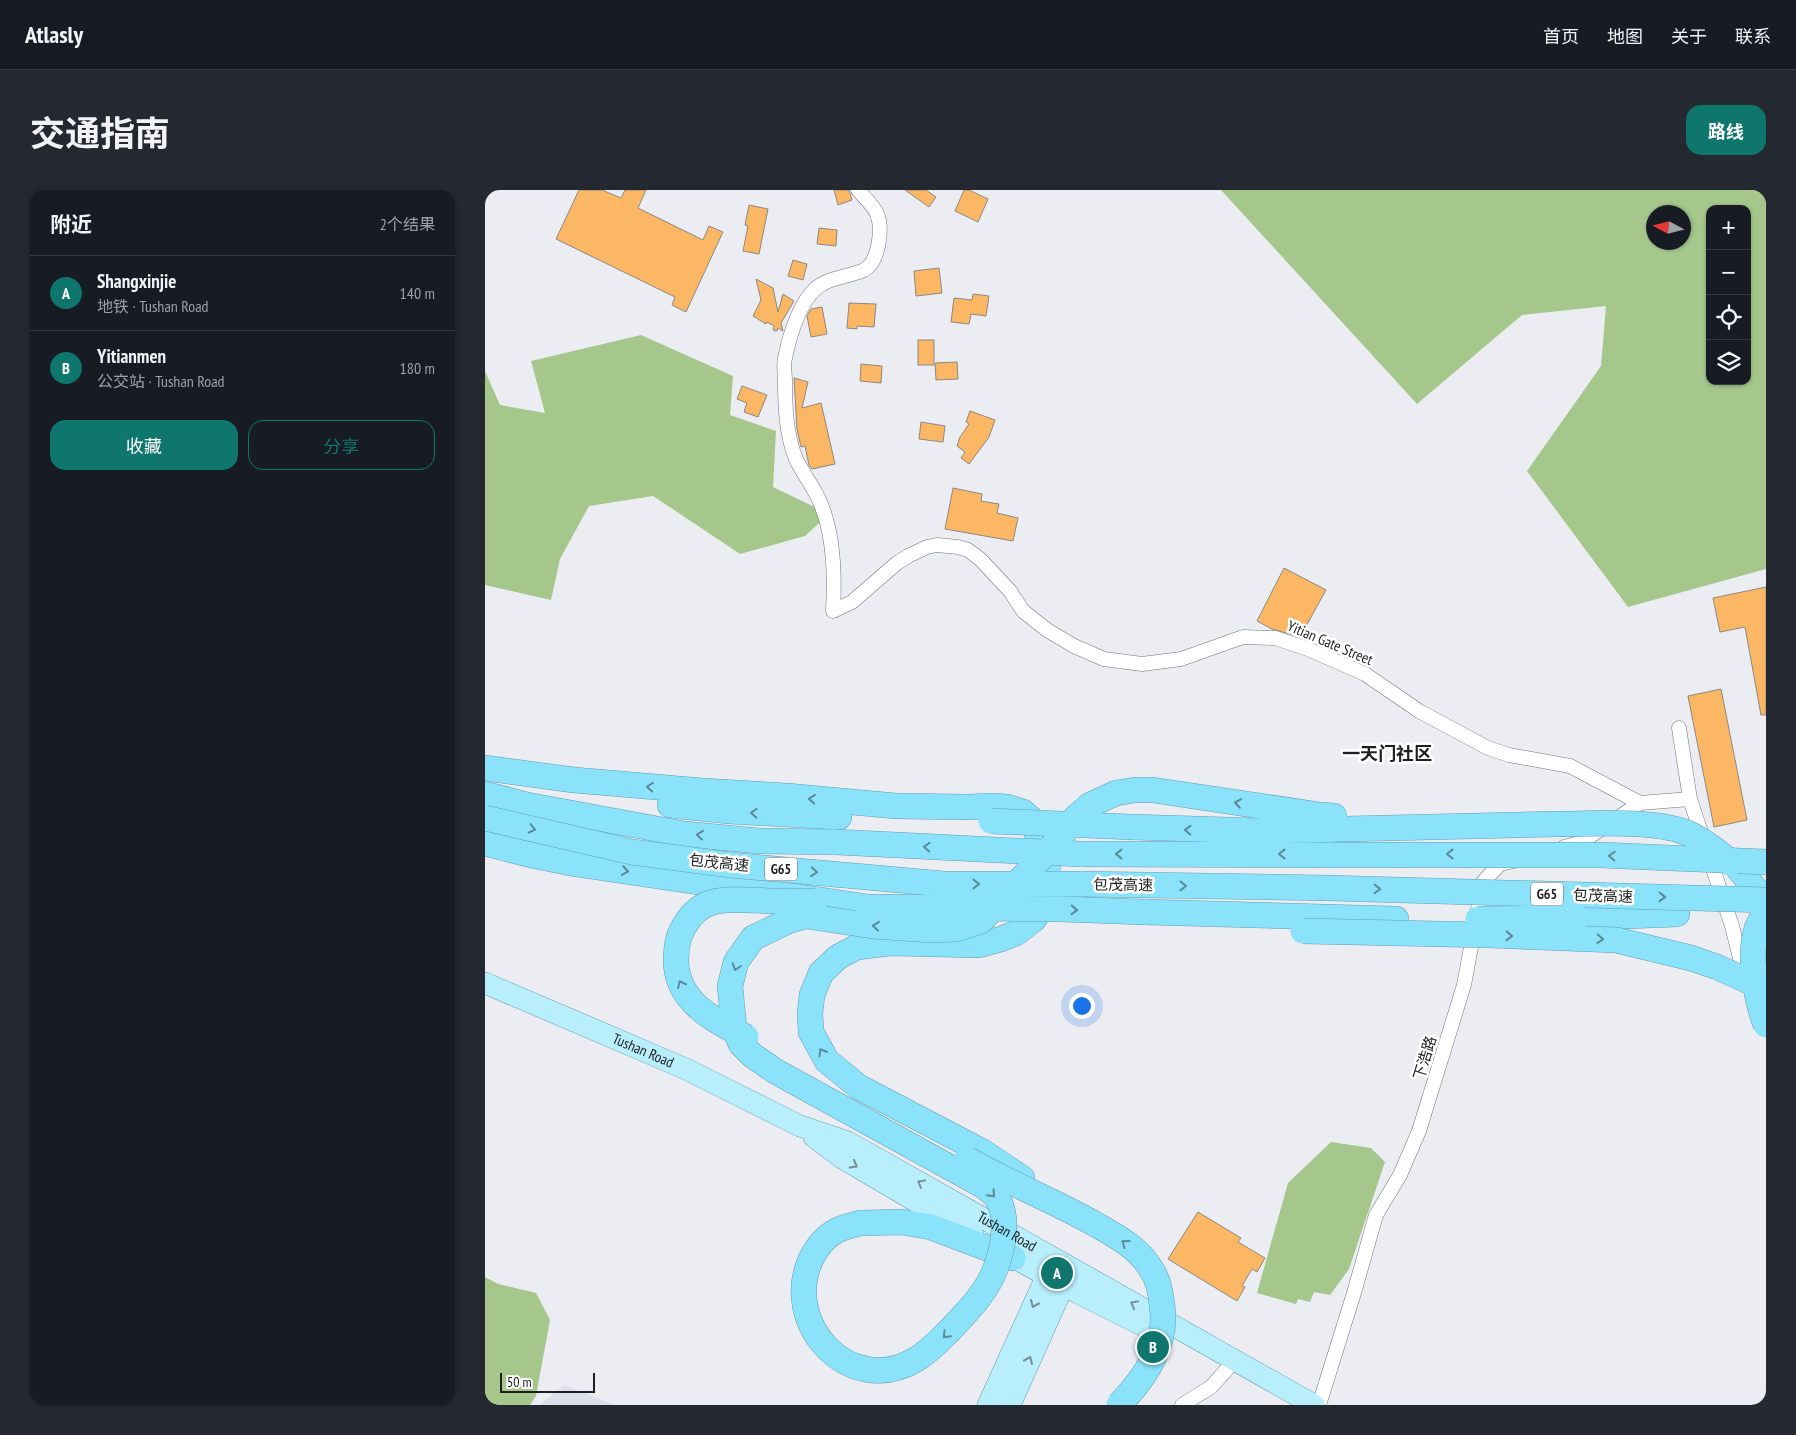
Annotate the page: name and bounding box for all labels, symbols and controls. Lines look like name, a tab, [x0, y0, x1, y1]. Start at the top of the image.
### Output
text: Atlasly	[25, 19, 83, 50]
text: 首页	[1543, 25, 1579, 48]
text: 地图	[1607, 25, 1643, 48]
text: 关于	[1671, 25, 1707, 48]
text: 联系	[1735, 25, 1771, 48]
button: 路线	[1686, 105, 1766, 155]
text: 交通指南	[30, 110, 170, 156]
north arrow	[1646, 205, 1691, 250]
map controls	[1706, 205, 1751, 385]
button: +	[1706, 205, 1751, 250]
text: 附近	[50, 211, 92, 238]
text: 2个结果	[380, 214, 435, 234]
button: −	[1706, 250, 1751, 295]
text: Shangxinjie	[97, 269, 177, 293]
text: A	[62, 283, 70, 303]
text: 140 m	[400, 283, 435, 303]
button: locate	[1706, 295, 1751, 340]
text: 地铁 · Tushan Road	[97, 296, 209, 316]
button: layers	[1706, 340, 1751, 385]
text: Yitianmen	[97, 344, 166, 368]
text: B	[62, 358, 70, 378]
text: 180 m	[400, 358, 435, 378]
text: 公交站 · Tushan Road	[97, 371, 225, 391]
button: 收藏	[50, 420, 238, 470]
button: 分享	[248, 420, 435, 470]
street label: Yitian Gate Street	[1285, 616, 1376, 669]
district label: 一天门社区	[1342, 742, 1432, 765]
one-way arrow	[646, 781, 654, 792]
one-way arrow	[808, 793, 816, 804]
one-way arrow	[1233, 798, 1242, 808]
one-way arrow	[749, 807, 757, 818]
one-way arrow	[528, 823, 537, 834]
one-way arrow	[1184, 824, 1192, 835]
one-way arrow	[695, 830, 703, 841]
one-way arrow	[922, 841, 930, 852]
one-way arrow	[1115, 849, 1122, 859]
one-way arrow	[1277, 849, 1285, 859]
one-way arrow	[1446, 849, 1454, 859]
street label: 包茂高速	[688, 850, 750, 875]
one-way arrow	[1608, 850, 1616, 861]
road number: G65	[765, 858, 797, 881]
one-way arrow	[620, 866, 629, 876]
one-way arrow	[810, 866, 818, 877]
street label: 包茂高速	[1093, 874, 1153, 895]
one-way arrow	[972, 879, 980, 889]
one-way arrow	[1179, 881, 1187, 891]
road number: G65	[1531, 882, 1563, 906]
one-way arrow	[1373, 884, 1381, 895]
street label: 包茂高速	[1573, 885, 1633, 906]
one-way arrow	[1658, 892, 1666, 903]
one-way arrow	[1070, 904, 1078, 915]
one-way arrow	[872, 921, 880, 932]
one-way arrow	[1505, 930, 1513, 941]
one-way arrow	[1596, 933, 1604, 944]
one-way arrow	[731, 962, 741, 971]
one-way arrow	[677, 980, 687, 989]
your location	[1069, 993, 1095, 1019]
street label: Tushan Road	[610, 1029, 677, 1072]
street label: 下浩路	[1409, 1034, 1440, 1082]
one-way arrow	[818, 1049, 828, 1058]
one-way arrow	[848, 1159, 857, 1169]
one-way arrow	[918, 1180, 927, 1190]
one-way arrow	[986, 1188, 995, 1197]
street label: Tushan Road	[974, 1207, 1040, 1255]
one-way arrow	[1121, 1240, 1131, 1249]
pin: A	[1041, 1254, 1073, 1292]
one-way arrow	[1029, 1299, 1040, 1308]
one-way arrow	[1130, 1301, 1139, 1311]
pin: B	[1137, 1328, 1169, 1366]
one-way arrow	[942, 1329, 951, 1338]
one-way arrow	[1023, 1356, 1034, 1365]
scale bar	[500, 1370, 595, 1393]
text: 50 m	[507, 1373, 532, 1391]

